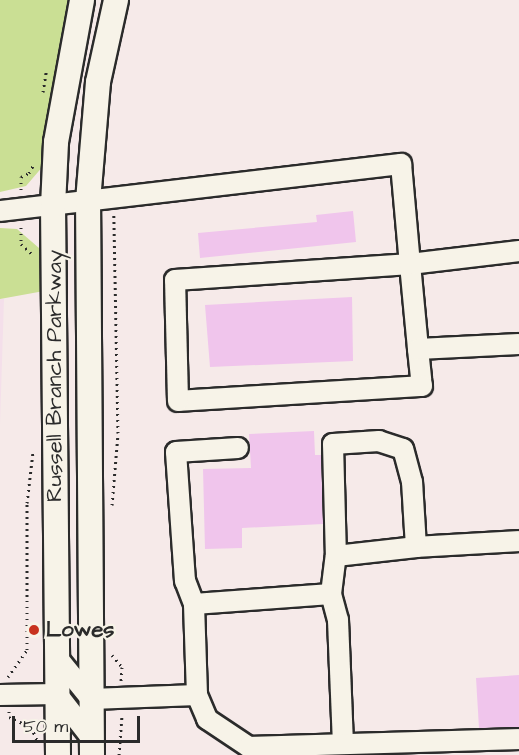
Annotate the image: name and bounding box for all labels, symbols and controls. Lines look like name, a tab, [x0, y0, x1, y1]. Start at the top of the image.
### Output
street label: Russell Branch Parkway	[42, 250, 68, 502]
place label: Lowes	[46, 617, 114, 643]
marker: Lowes	[27, 623, 41, 637]
scale bar	[15, 704, 142, 742]
text: 50 m	[23, 714, 68, 739]

